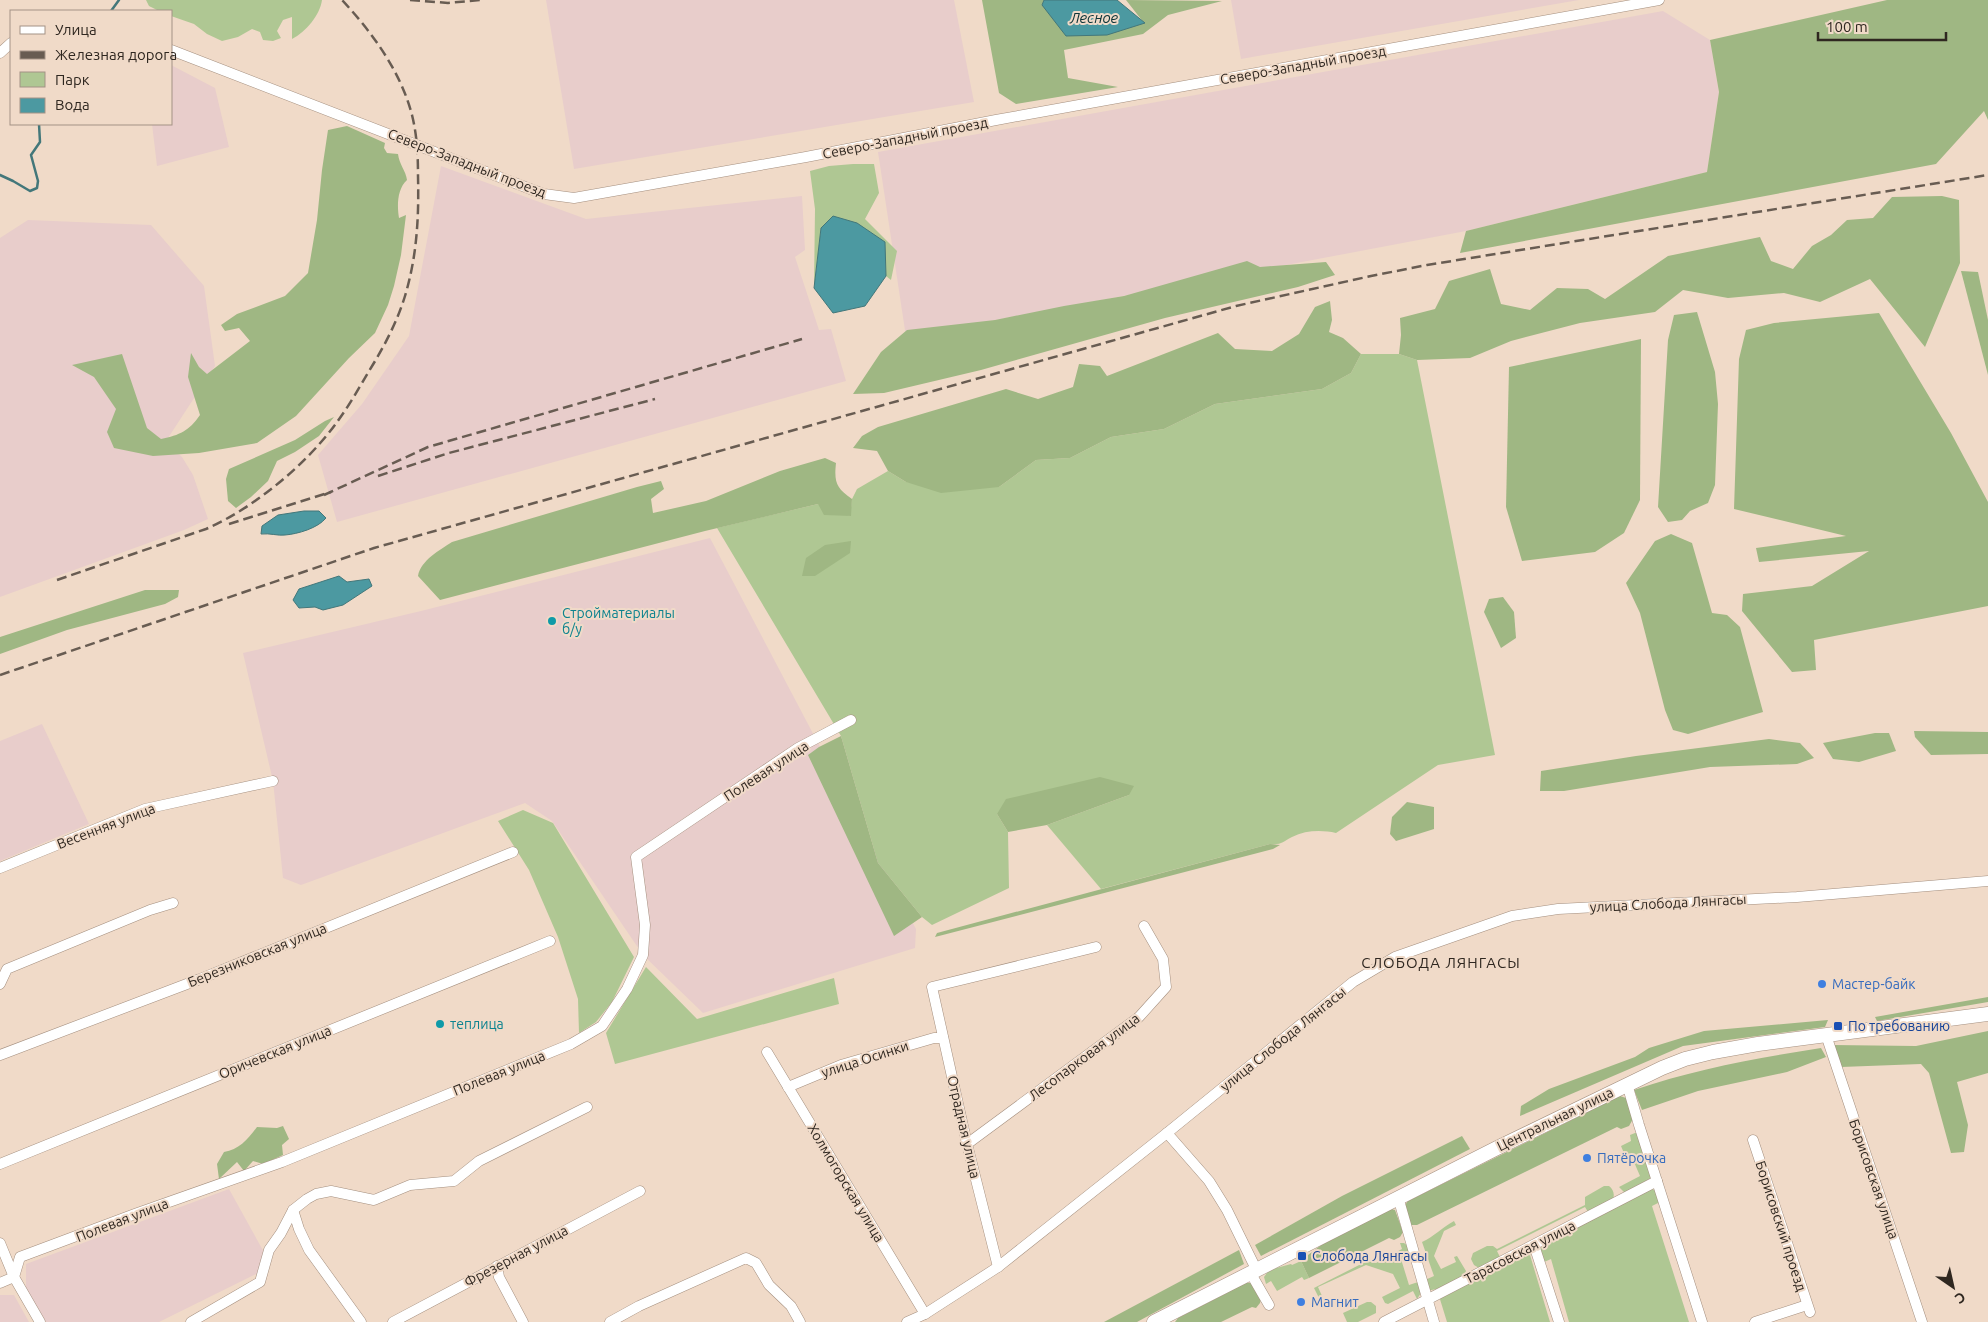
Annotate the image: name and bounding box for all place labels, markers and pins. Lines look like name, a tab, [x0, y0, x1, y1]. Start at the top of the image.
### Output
place label: Стройматериалы б/у	[562, 605, 675, 637]
marker: Стройматериалы б/у	[546, 615, 558, 627]
place label: Мастер-байк	[1832, 976, 1915, 992]
marker: Мастер-байк	[1816, 978, 1828, 990]
place label: теплица	[450, 1016, 504, 1032]
marker: теплица	[434, 1018, 446, 1030]
place label: По требованию	[1848, 1018, 1950, 1034]
marker: По требованию	[1832, 1020, 1844, 1032]
place label: Пятёрочка	[1597, 1150, 1666, 1166]
marker: Пятёрочка	[1581, 1152, 1593, 1164]
place label: Слобода Лянгасы	[1312, 1248, 1427, 1264]
marker: Слобода Лянгасы	[1296, 1250, 1308, 1262]
place label: Магнит	[1311, 1294, 1359, 1310]
marker: Магнит	[1295, 1296, 1307, 1308]

